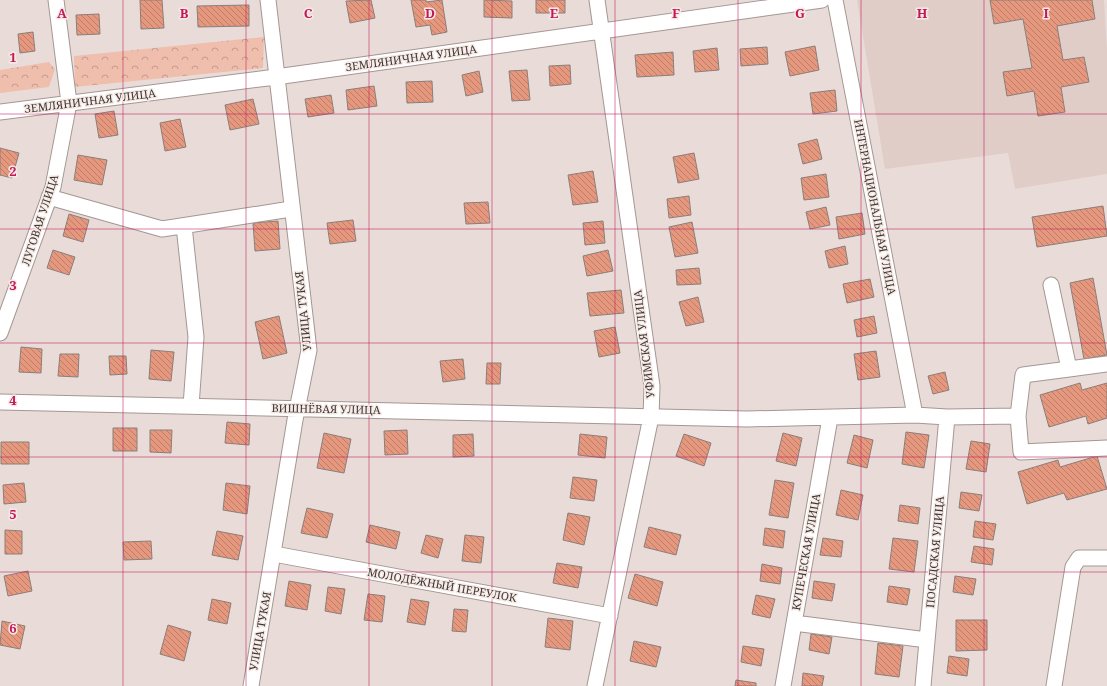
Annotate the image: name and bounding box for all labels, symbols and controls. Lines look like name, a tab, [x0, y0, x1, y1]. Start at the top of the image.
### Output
text: A	[57, 4, 67, 22]
text: B	[180, 4, 189, 22]
text: C	[304, 4, 313, 22]
text: D	[425, 4, 435, 22]
text: E	[550, 4, 559, 22]
text: F	[672, 4, 680, 22]
text: G	[795, 4, 805, 22]
text: H	[917, 4, 928, 22]
text: I	[1043, 4, 1049, 22]
street label: ЗЕМЛЯНИЧНАЯ УЛИЦА	[344, 41, 478, 74]
text: 1	[9, 48, 17, 66]
street label: ЗЕМЛЯНИЧНАЯ УЛИЦА	[23, 85, 157, 116]
street label: ИНТЕРНАЦИОНАЛЬНАЯ УЛИЦА	[851, 118, 900, 296]
text: 2	[9, 162, 17, 180]
street label: ЛУГОВАЯ УЛИЦА	[18, 172, 61, 267]
street label: УЛИЦА ТУКАЯ	[291, 270, 314, 352]
text: 3	[9, 276, 17, 294]
street label: УФИМСКАЯ УЛИЦА	[629, 289, 658, 399]
text: 4	[9, 391, 17, 409]
street label: ВИШНЁВАЯ УЛИЦА	[271, 400, 381, 417]
street label: КУПЕЧЕСКАЯ УЛИЦА	[788, 492, 823, 612]
street label: ПОСАДСКАЯ УЛИЦА	[922, 495, 947, 609]
text: 5	[9, 505, 17, 523]
street label: МОЛОДЁЖНЫЙ ПЕРЕУЛОК	[366, 564, 518, 605]
street label: УЛИЦА ТУКАЯ	[245, 590, 274, 672]
text: 6	[9, 619, 17, 637]

